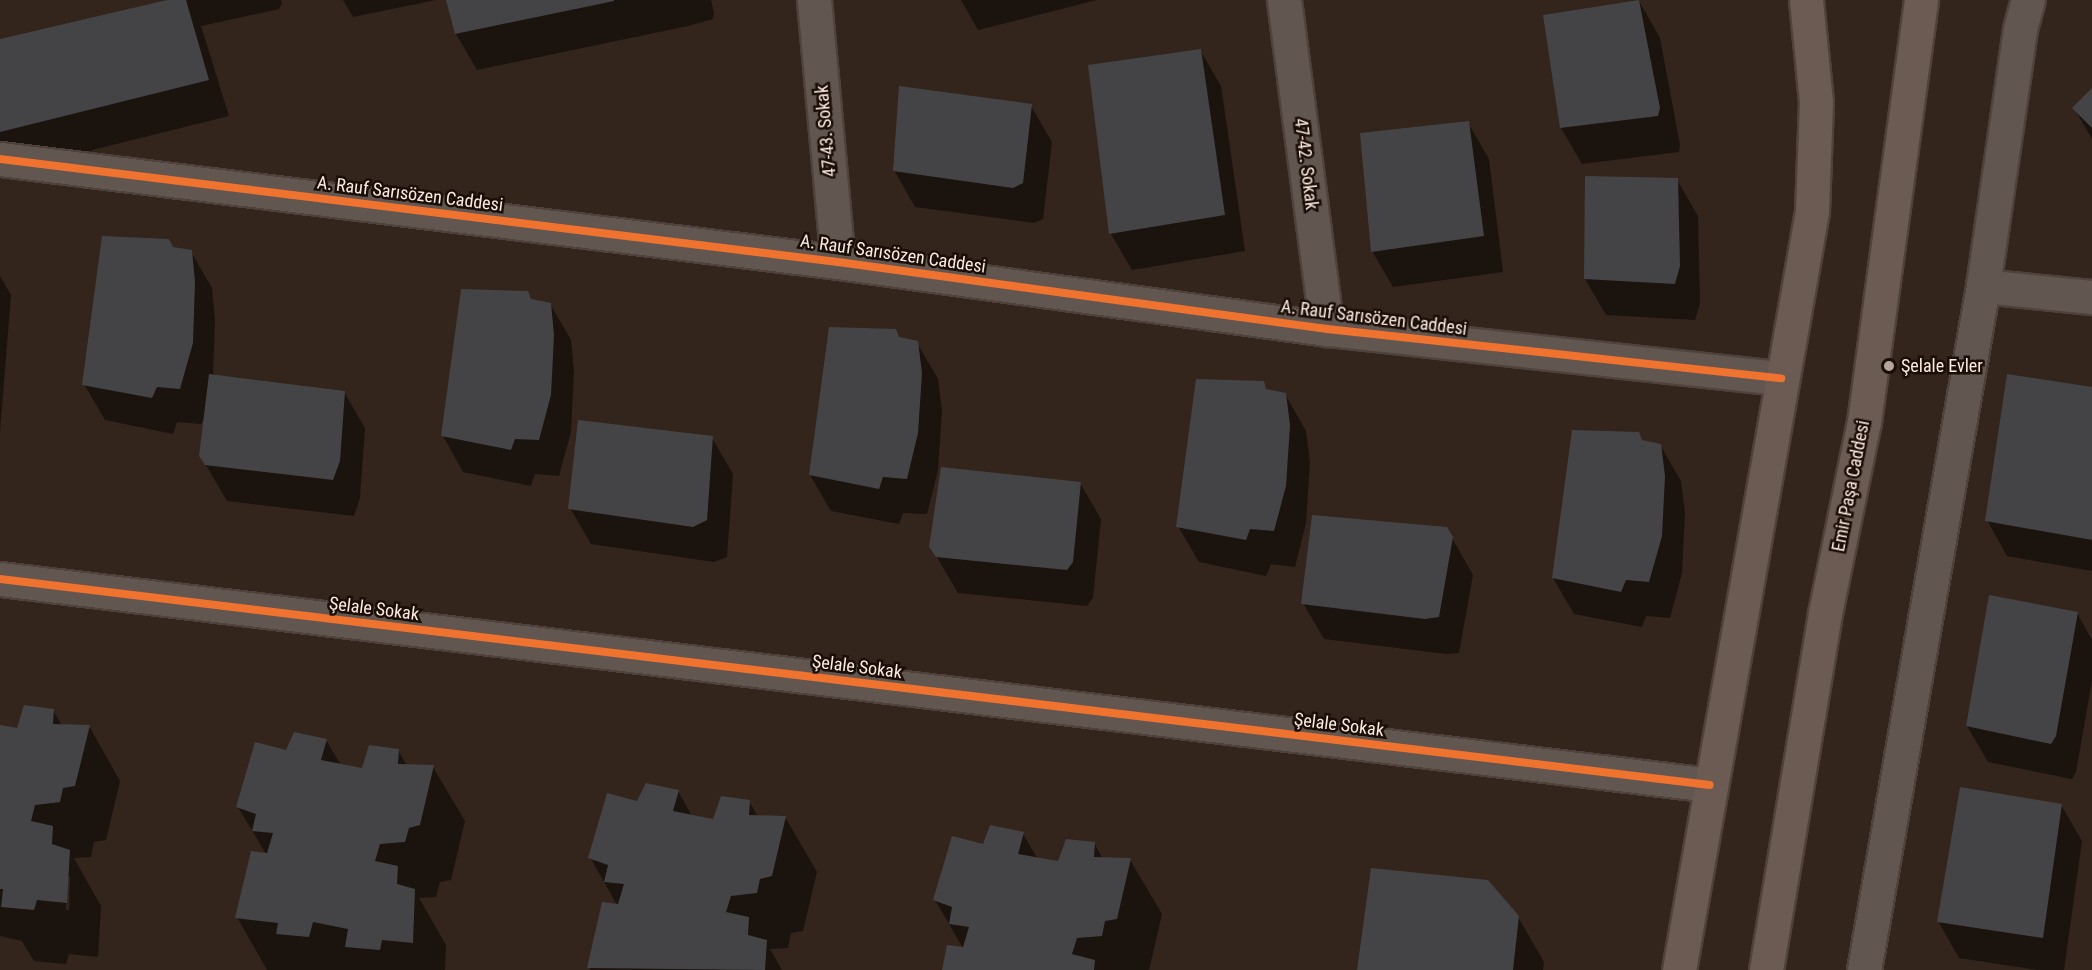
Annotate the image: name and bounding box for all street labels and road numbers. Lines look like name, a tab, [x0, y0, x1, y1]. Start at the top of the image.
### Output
street label: 47-43. Sokak	[811, 84, 841, 178]
street label: 47-42. Sokak	[1290, 117, 1322, 211]
street label: A. Rauf Sarısözen Caddesi	[316, 172, 504, 216]
street label: A. Rauf Sarısözen Caddesi	[799, 230, 987, 278]
street label: A. Rauf Sarısözen Caddesi	[1280, 296, 1468, 340]
street label: Emir Paşa Caddesi	[1828, 419, 1874, 553]
street label: Şelale Sokak	[328, 593, 420, 625]
street label: Şelale Sokak	[811, 651, 903, 683]
street label: Şelale Sokak	[1293, 709, 1385, 741]

